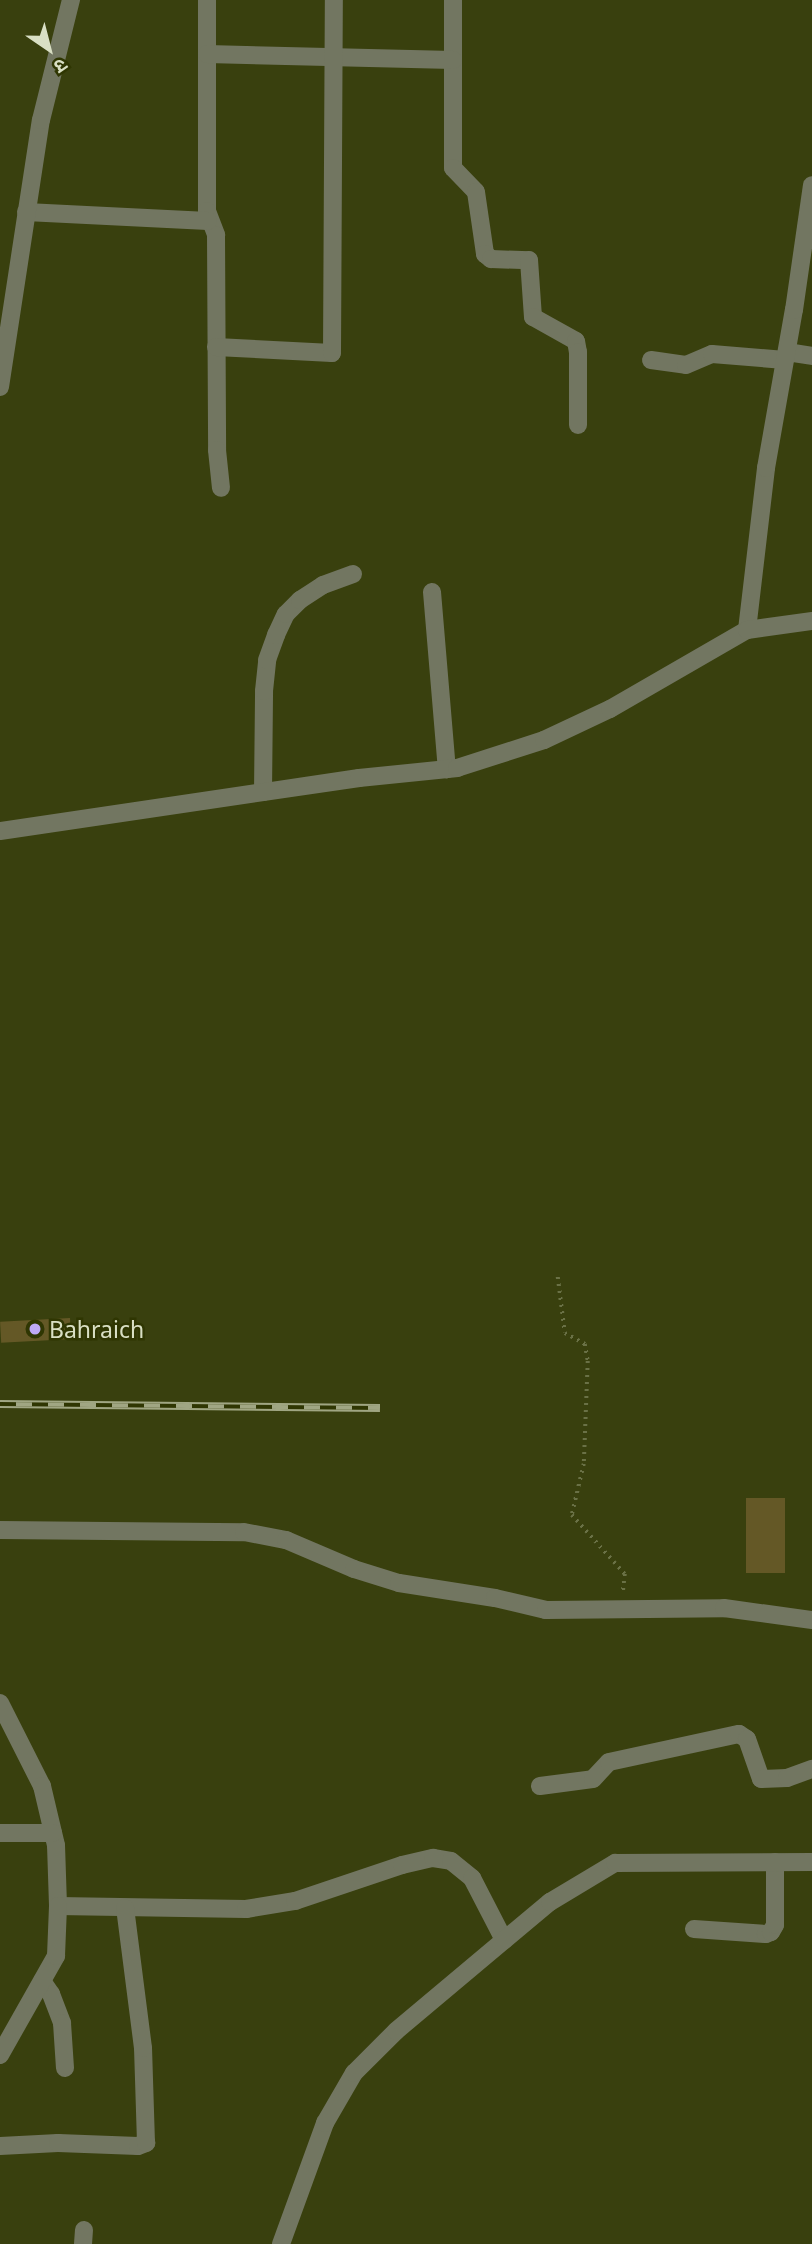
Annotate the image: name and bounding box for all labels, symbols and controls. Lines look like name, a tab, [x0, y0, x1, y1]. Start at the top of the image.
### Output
north arrow	[14, 14, 84, 84]
text: उ	[49, 52, 73, 80]
place label: Bahraich	[49, 1315, 144, 1343]
marker: Bahraich	[27, 1321, 43, 1337]

